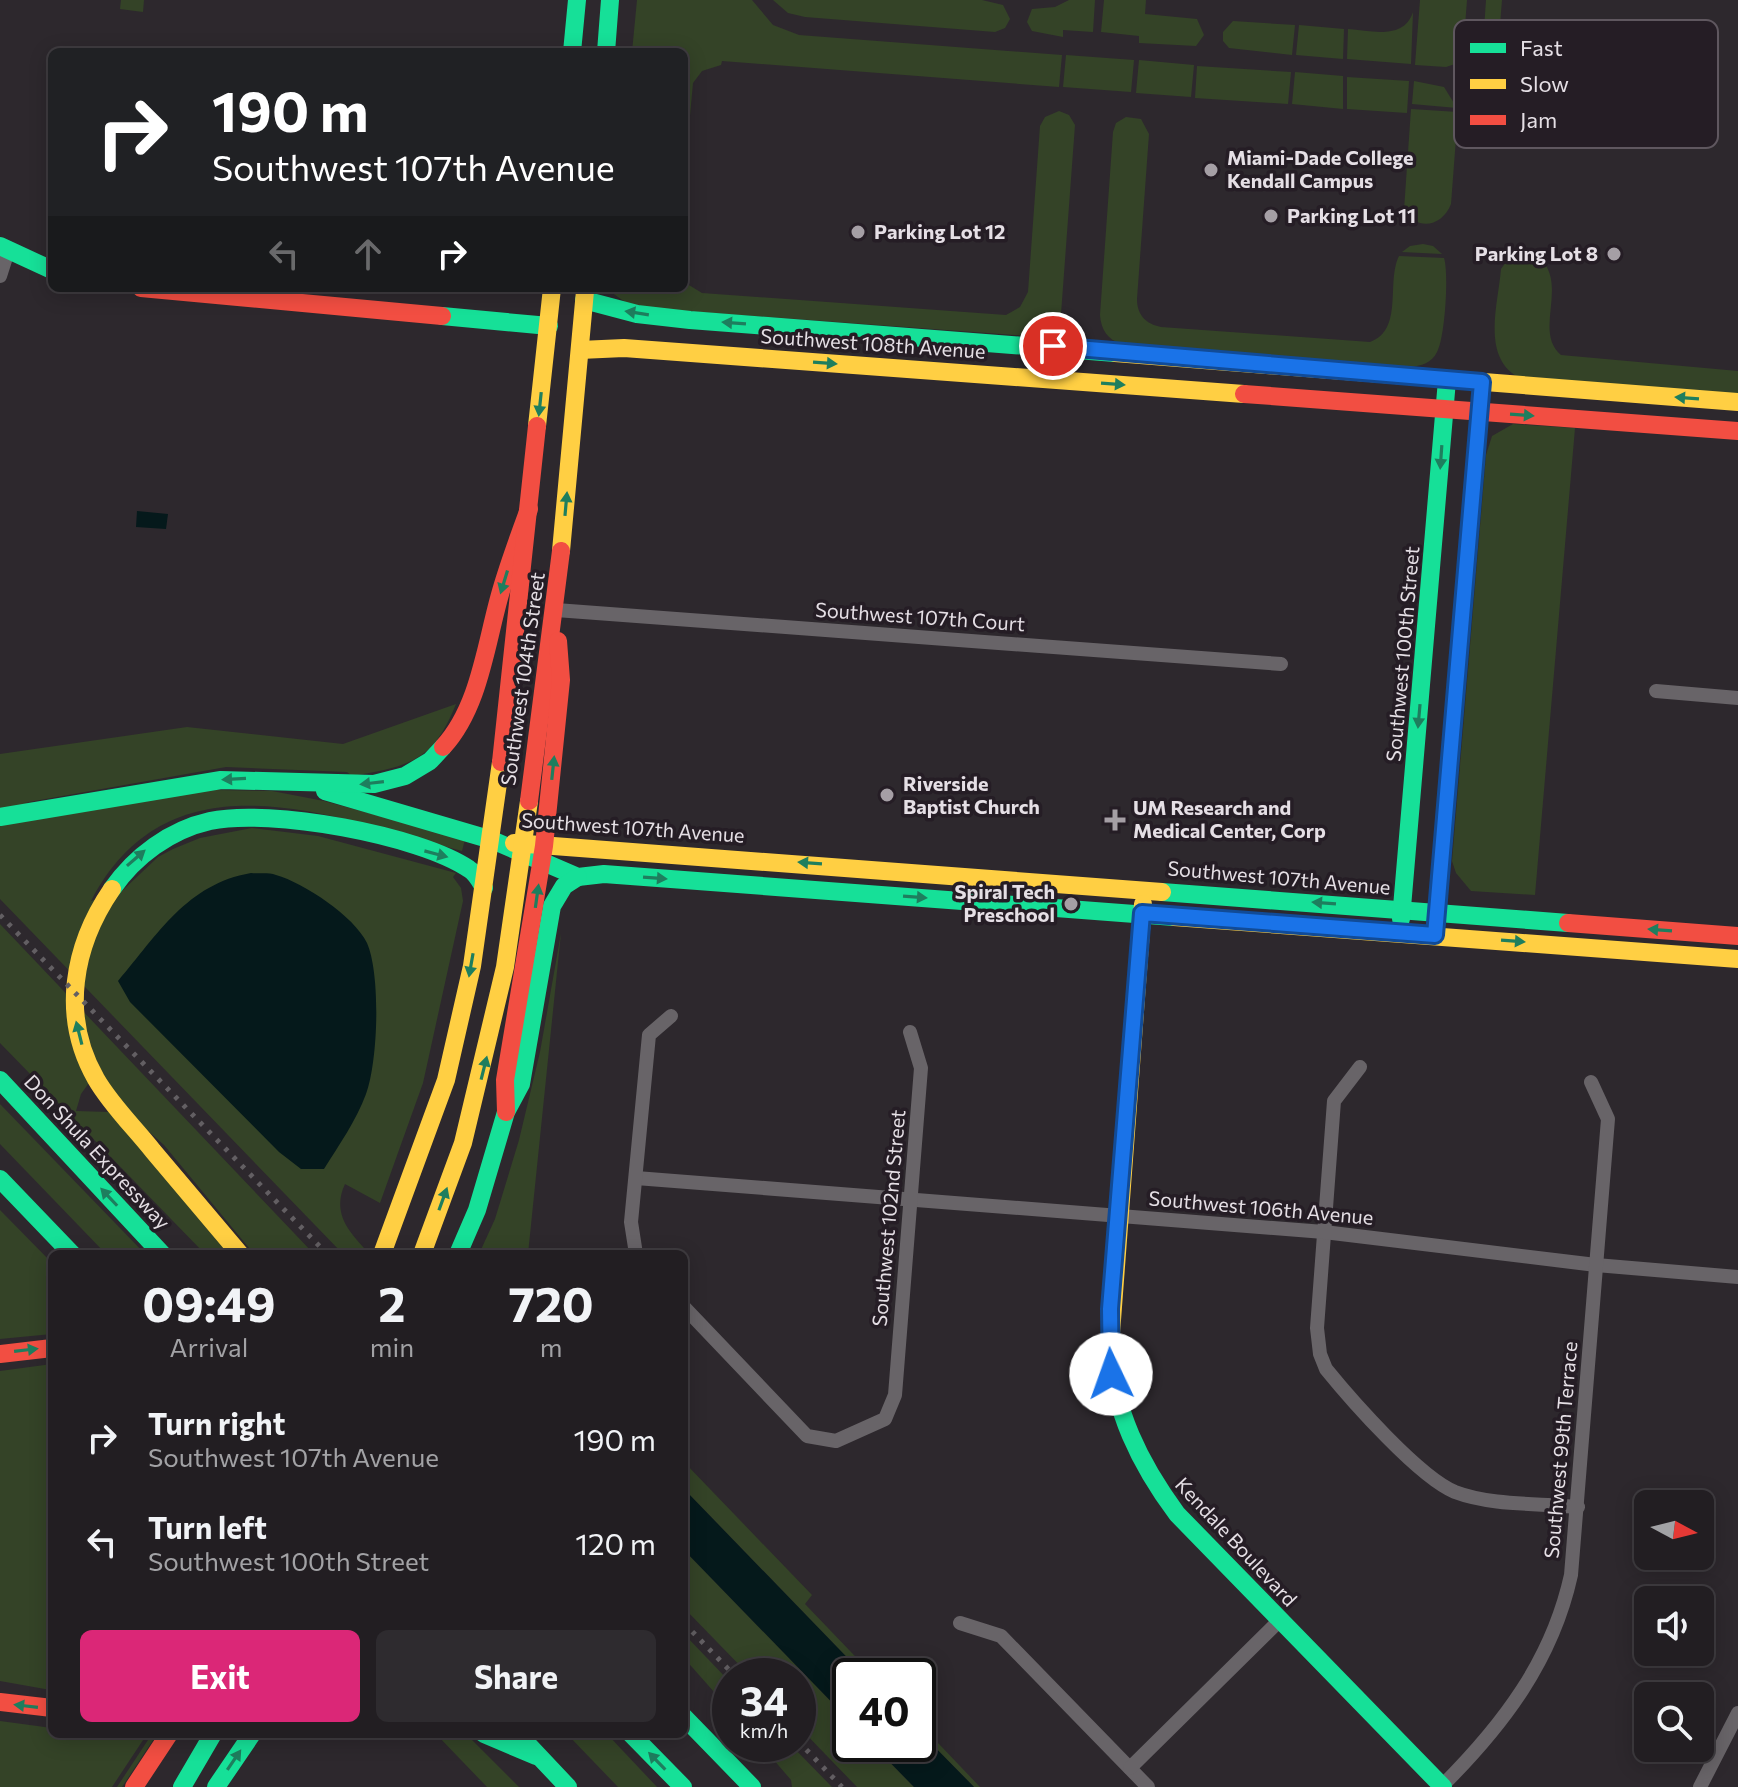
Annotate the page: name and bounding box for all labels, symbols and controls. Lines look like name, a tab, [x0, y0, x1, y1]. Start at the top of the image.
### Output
legend	[1454, 20, 1718, 148]
text: Fast	[1520, 34, 1563, 61]
text: Slow	[1520, 70, 1569, 97]
text: 190 m	[212, 75, 369, 144]
icon: right	[80, 80, 184, 184]
text: Jam	[1520, 106, 1557, 133]
text: Southwest 107th Avenue	[212, 144, 615, 188]
place label: Miami-Dade College Kendall Campus	[1227, 145, 1414, 192]
marker: Miami-Dade College Kendall Campus	[1202, 161, 1220, 179]
place label: Parking Lot 11	[1287, 203, 1416, 227]
marker: Parking Lot 11	[1262, 207, 1280, 225]
place label: Parking Lot 12	[874, 219, 1005, 243]
marker: Parking Lot 12	[849, 223, 867, 241]
icon: left	[262, 232, 306, 276]
icon: ahead	[346, 232, 390, 276]
icon: right	[430, 232, 474, 276]
place label: Parking Lot 8	[1475, 241, 1598, 265]
marker: Parking Lot 8	[1605, 245, 1623, 263]
one-way arrow	[624, 307, 649, 319]
pin	[1019, 312, 1087, 380]
one-way arrow	[721, 316, 746, 329]
street label: Southwest 108th Avenue	[760, 323, 986, 363]
icon: arrive	[1031, 324, 1075, 368]
one-way arrow	[813, 356, 838, 369]
one-way arrow	[1101, 378, 1126, 391]
one-way arrow	[1674, 391, 1699, 404]
one-way arrow	[534, 392, 547, 417]
one-way arrow	[1510, 409, 1535, 422]
one-way arrow	[1434, 445, 1447, 470]
one-way arrow	[560, 492, 573, 517]
street label: Southwest 100th Street	[1381, 545, 1423, 763]
street label: Southwest 104th Street	[495, 571, 549, 787]
one-way arrow	[497, 571, 509, 595]
street label: Southwest 107th Court	[814, 597, 1026, 635]
one-way arrow	[1413, 704, 1426, 729]
one-way arrow	[546, 755, 559, 780]
place label: Riverside Baptist Church	[903, 771, 1040, 818]
one-way arrow	[221, 773, 246, 786]
one-way arrow	[359, 777, 384, 790]
marker: Riverside Baptist Church	[878, 786, 896, 804]
place label: UM Research and Medical Center, Corp	[1133, 795, 1326, 842]
street label: Southwest 107th Avenue	[521, 807, 746, 847]
marker: UM Research and Medical Center, Corp	[1104, 809, 1126, 831]
one-way arrow	[423, 849, 448, 861]
one-way arrow	[126, 850, 146, 867]
street label: Southwest 107th Avenue	[1167, 855, 1392, 899]
one-way arrow	[797, 856, 822, 869]
one-way arrow	[643, 872, 668, 885]
place label: Spiral Tech Preschool	[954, 879, 1055, 926]
one-way arrow	[531, 884, 544, 909]
one-way arrow	[902, 891, 927, 904]
marker: Spiral Tech Preschool	[1062, 895, 1080, 913]
one-way arrow	[1311, 896, 1336, 909]
one-way arrow	[1647, 923, 1672, 936]
one-way arrow	[1501, 935, 1526, 948]
one-way arrow	[465, 953, 477, 978]
one-way arrow	[73, 1021, 85, 1046]
one-way arrow	[478, 1056, 490, 1081]
street label: Don Shula Expressway	[20, 1069, 176, 1234]
street label: Southwest 102nd Street	[867, 1108, 909, 1327]
street label: Southwest 106th Avenue	[1148, 1185, 1374, 1229]
one-way arrow	[437, 1187, 450, 1211]
one-way arrow	[101, 1188, 119, 1207]
text: 09:49	[142, 1273, 276, 1332]
text: 2	[378, 1273, 406, 1332]
text: 720	[508, 1273, 594, 1332]
text: Arrival	[170, 1331, 248, 1362]
text: min	[370, 1331, 414, 1362]
text: m	[540, 1331, 562, 1362]
position arrow	[1069, 1332, 1153, 1416]
street label: Southwest 99th Terrace	[1539, 1340, 1581, 1559]
one-way arrow	[14, 1343, 39, 1356]
text: Turn right	[148, 1404, 285, 1441]
icon: right	[80, 1416, 124, 1460]
text: 190 m	[573, 1420, 656, 1457]
text: Southwest 107th Avenue	[148, 1441, 439, 1472]
street label: Kendale Boulevard	[1171, 1472, 1303, 1611]
north arrow	[1634, 1490, 1714, 1570]
map controls	[1634, 1490, 1714, 1762]
text: Turn left	[148, 1508, 267, 1545]
icon: left	[80, 1520, 124, 1564]
text: 120 m	[575, 1524, 656, 1561]
text: Southwest 100th Street	[148, 1545, 429, 1576]
button: sound	[1634, 1586, 1714, 1666]
button: Exit	[80, 1630, 360, 1722]
button: Share	[376, 1630, 656, 1722]
speed limit sign: 40	[832, 1658, 936, 1762]
text: 34	[740, 1675, 788, 1724]
button: search	[1634, 1682, 1714, 1762]
one-way arrow	[13, 1700, 38, 1713]
text: km/h	[740, 1718, 788, 1742]
one-way arrow	[226, 1750, 241, 1771]
one-way arrow	[648, 1751, 666, 1770]

